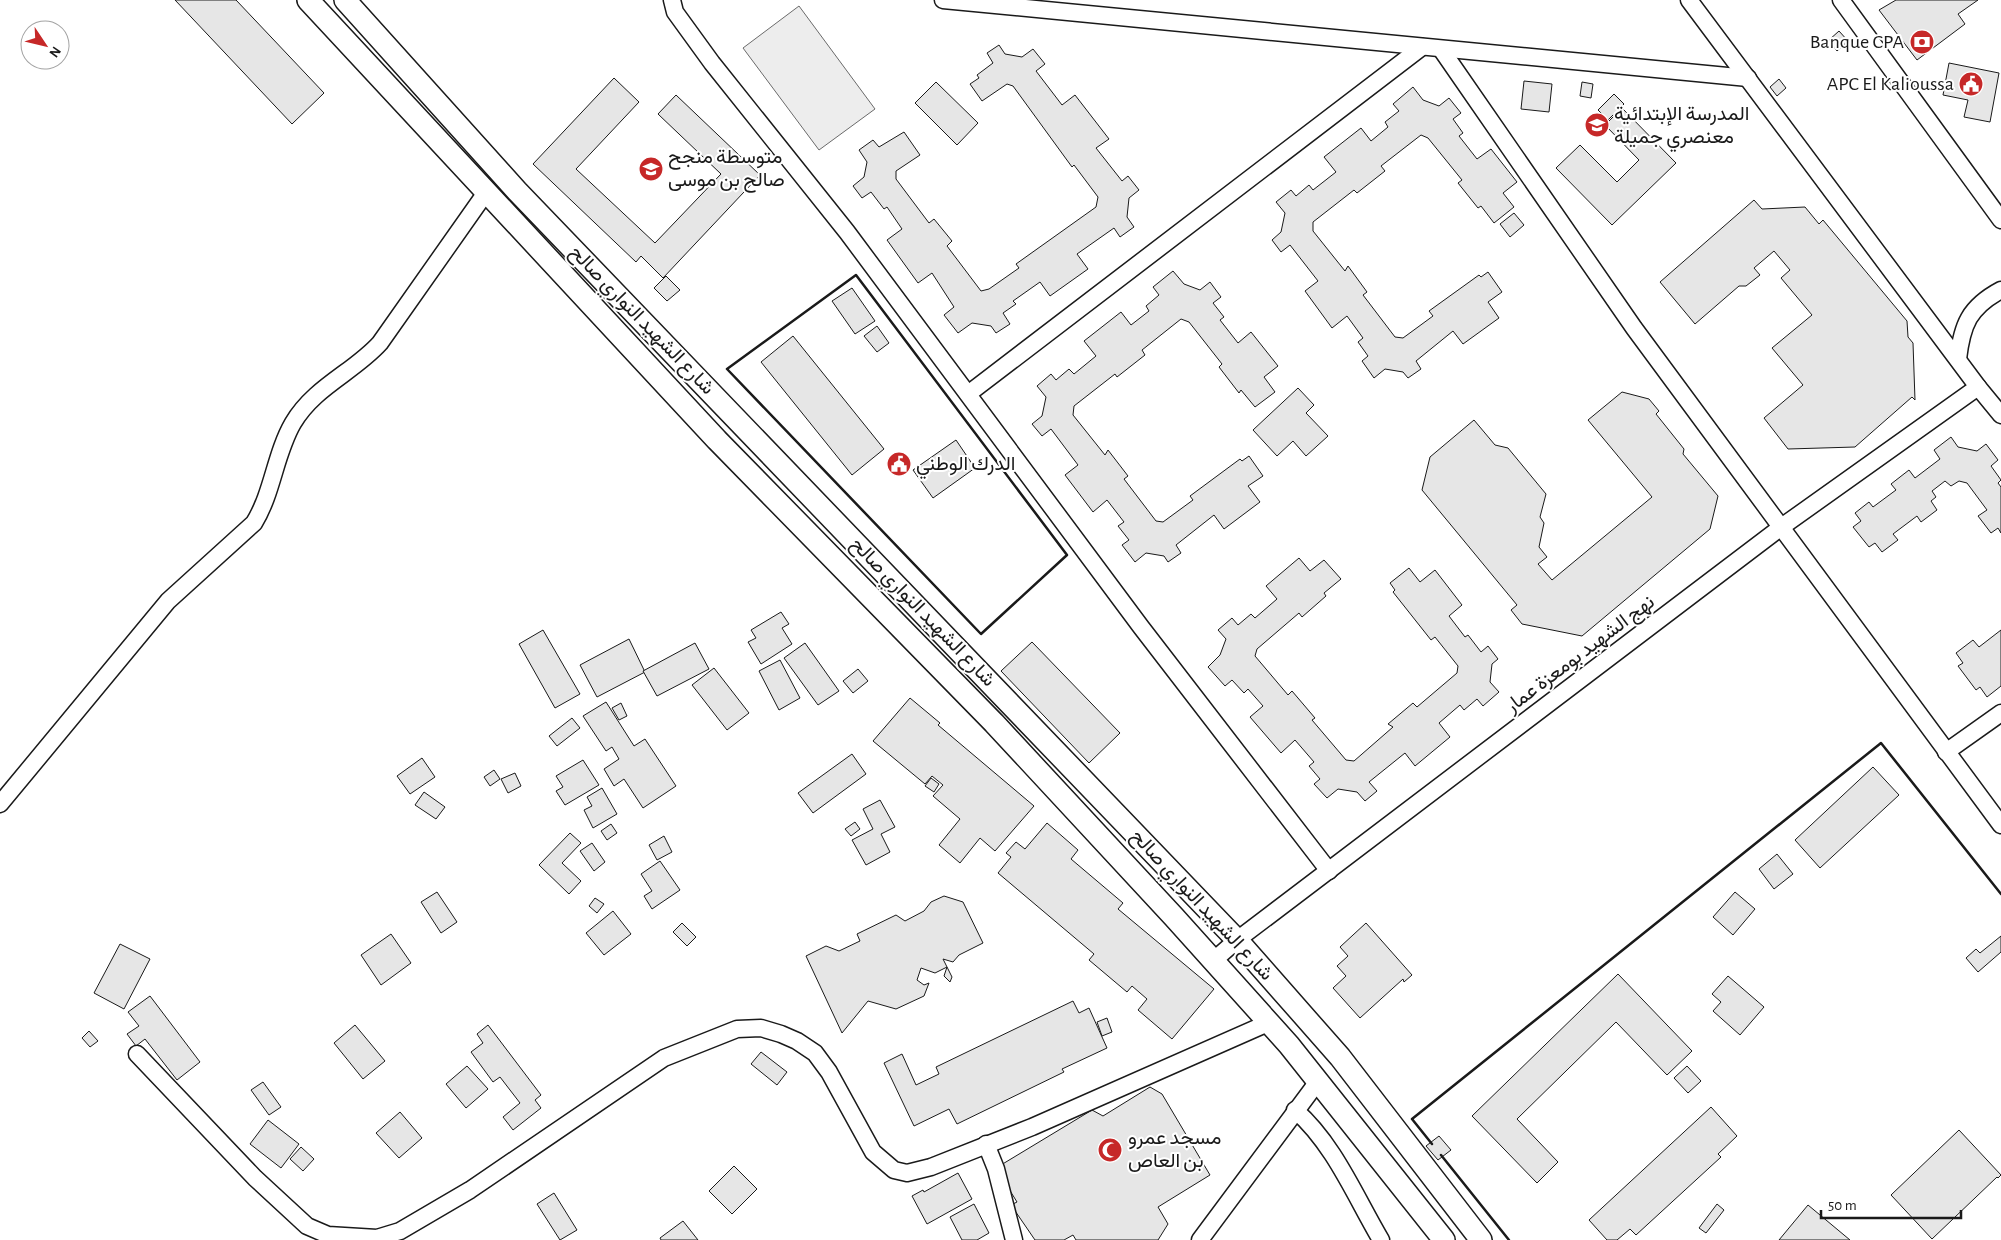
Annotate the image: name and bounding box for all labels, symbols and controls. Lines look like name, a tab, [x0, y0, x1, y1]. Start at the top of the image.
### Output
north arrow	[20, 20, 70, 70]
bank icon: Banque CPA	[1909, 29, 1935, 55]
place label: Banque CPA	[1810, 32, 1904, 52]
text: N	[46, 44, 63, 60]
public building icon: APC El Kalioussa	[1958, 71, 1984, 97]
place label: APC El Kalioussa	[1827, 74, 1954, 94]
place label: المدرسة الإبتدائية معنصري جميلة	[1614, 104, 1749, 153]
school or university icon: المدرسة الإبتدائية معنصري جميلة	[1584, 112, 1610, 138]
place label: متوسطة منجح صالح بن موسى	[668, 147, 785, 193]
school or university icon: متوسطة منجح صالح بن موسى	[638, 156, 664, 182]
street label: شارع الشهيد النواري صالح	[562, 242, 718, 402]
public building icon: الدرك الوطني	[886, 451, 912, 477]
place label: الدرك الوطني	[916, 454, 1015, 480]
street label: شارع الشهيد النواري صالح	[843, 534, 999, 694]
street label: نهج الشهيد بومعزة عمار	[1501, 592, 1660, 719]
street label: شارع الشهيد النواري صالح	[1123, 826, 1277, 988]
place label: مسجد عمرو بن العاص	[1128, 1128, 1221, 1172]
mosque icon: مسجد عمرو بن العاص	[1097, 1137, 1123, 1163]
scale bar	[1821, 1188, 1961, 1220]
text: 50 m	[1828, 1198, 1857, 1213]

